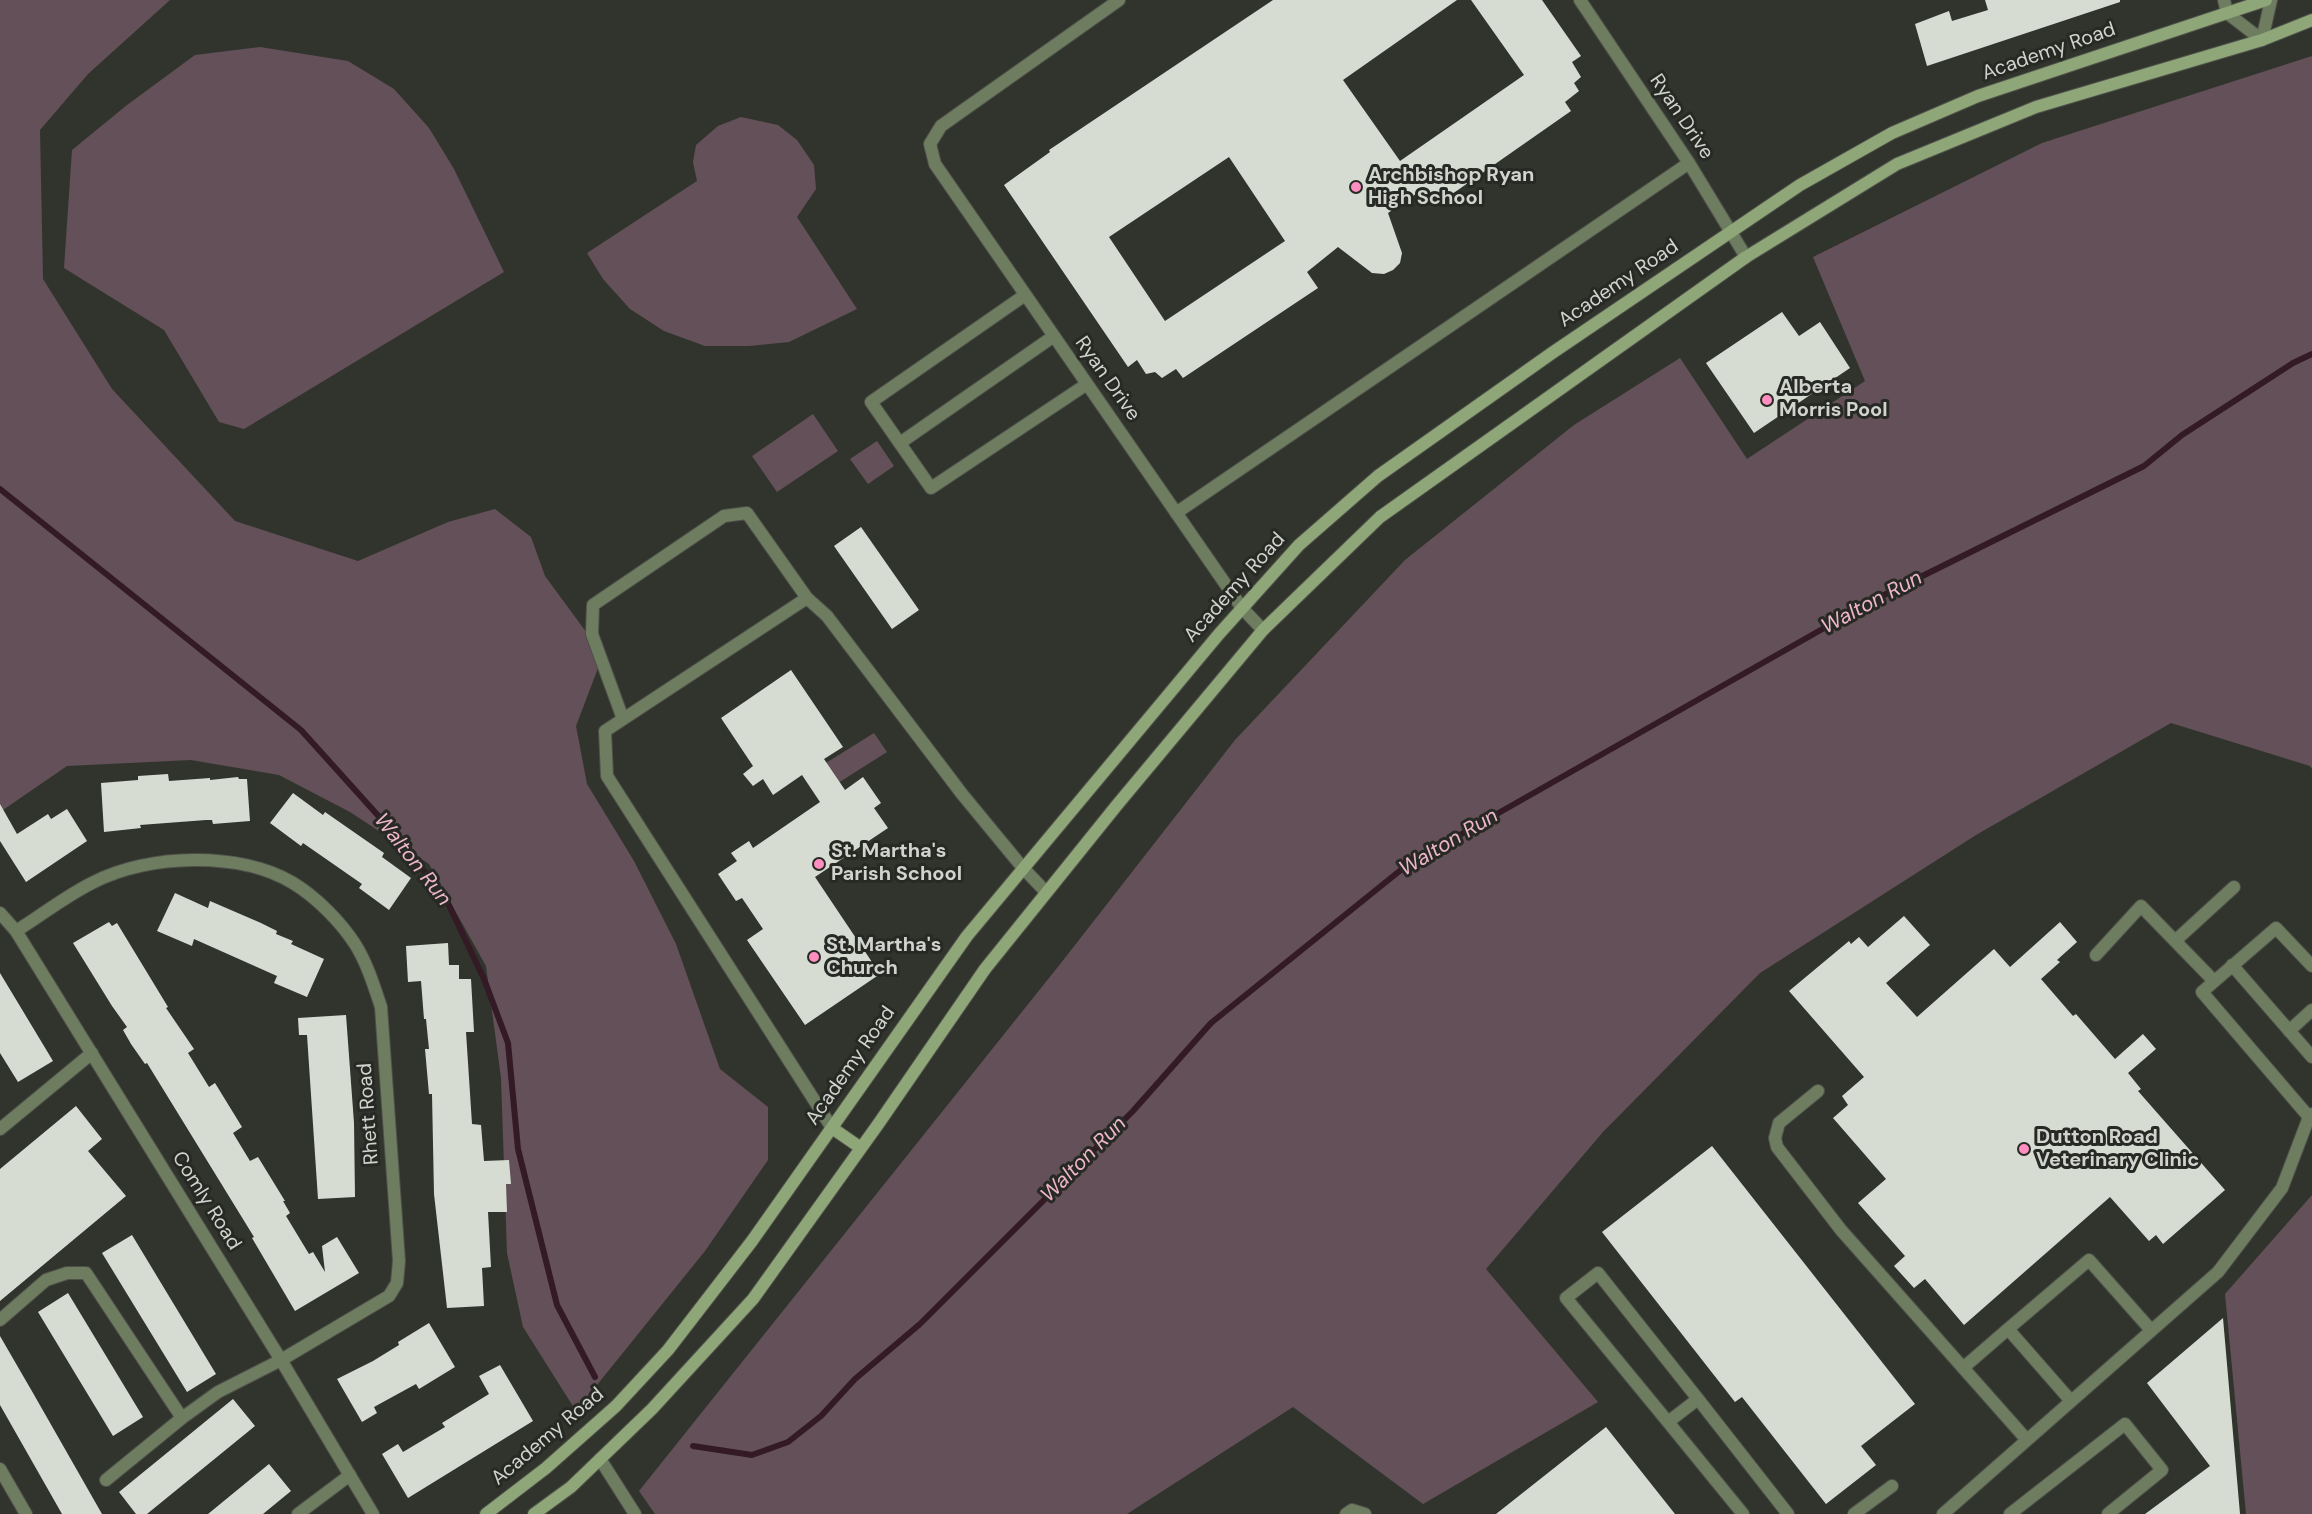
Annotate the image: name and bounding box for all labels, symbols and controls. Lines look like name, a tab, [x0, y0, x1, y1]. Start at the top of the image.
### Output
street label: Academy Road	[1979, 18, 2119, 86]
street label: Ryan Drive	[1644, 70, 1718, 164]
place label: Archbishop Ryan High School	[1368, 164, 1534, 211]
marker: Archbishop Ryan High School	[1349, 180, 1363, 194]
street label: Academy Road	[1554, 235, 1684, 333]
street label: Ryan Drive	[1069, 332, 1145, 426]
place label: Alberta Morris Pool	[1779, 376, 1888, 423]
marker: Alberta Morris Pool	[1760, 393, 1774, 407]
street label: Academy Road	[1179, 528, 1291, 648]
water label: Walton Run	[1817, 566, 1927, 640]
water label: Walton Run	[1395, 804, 1503, 882]
water label: Walton Run	[368, 809, 456, 911]
place label: St. Martha's Parish School	[831, 840, 962, 887]
marker: St. Martha's Parish School	[812, 857, 826, 871]
place label: St. Martha's Church	[826, 934, 941, 981]
marker: St. Martha's Church	[807, 950, 821, 964]
street label: Academy Road	[801, 1002, 901, 1130]
street label: Rhett Road	[353, 1062, 385, 1166]
water label: Walton Run	[1036, 1112, 1132, 1208]
place label: Dutton Road Veterinary Clinic	[2036, 1126, 2199, 1173]
marker: Dutton Road Veterinary Clinic	[2017, 1142, 2031, 1156]
street label: Comly Road	[166, 1147, 246, 1255]
street label: Academy Road	[487, 1383, 609, 1491]

